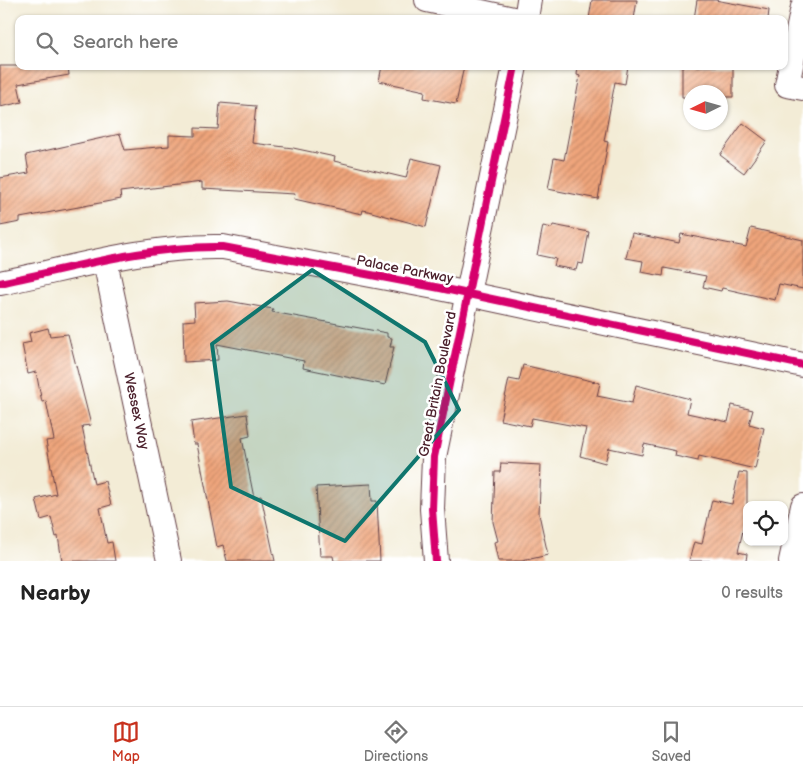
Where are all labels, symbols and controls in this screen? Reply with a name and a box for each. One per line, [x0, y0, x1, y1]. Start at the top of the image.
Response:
search box [15, 15, 788, 70]
icon: search [33, 29, 61, 57]
text: Search here [73, 31, 178, 54]
north arrow [683, 85, 728, 130]
street label: Palace Parkway [355, 252, 455, 287]
street label: Great Britain Boulevard [415, 310, 460, 458]
street label: Wessex Way [120, 371, 153, 452]
map controls [743, 501, 788, 546]
button: locate [743, 501, 788, 546]
text: Nearby [20, 581, 90, 606]
text: 0 results [721, 584, 783, 603]
tab: Map [112, 718, 140, 765]
tab: Directions [364, 718, 428, 765]
tab: Saved [652, 718, 691, 765]

